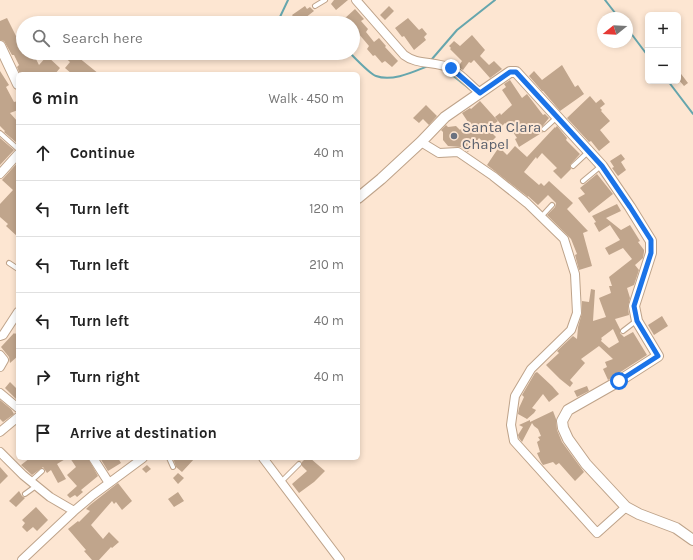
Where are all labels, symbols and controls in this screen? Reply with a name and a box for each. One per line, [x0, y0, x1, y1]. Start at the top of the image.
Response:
north arrow [597, 12, 633, 48]
map controls [645, 12, 681, 84]
button: + [645, 12, 681, 48]
search box [16, 16, 360, 60]
icon: search [30, 27, 52, 49]
text: Search here [62, 29, 143, 47]
button: − [645, 48, 681, 84]
route end [442, 59, 460, 77]
text: 6 min [32, 88, 79, 108]
text: Walk · 450 m [269, 91, 344, 106]
place label: Santa Clara Chapel [462, 118, 541, 153]
marker: Santa Clara Chapel [449, 131, 459, 141]
icon: ahead [32, 142, 54, 164]
text: Continue [70, 144, 135, 162]
text: 40 m [314, 145, 344, 160]
icon: left [32, 198, 54, 220]
text: Turn left [70, 200, 129, 218]
text: 120 m [309, 201, 344, 216]
icon: left [32, 254, 54, 276]
text: Turn left [70, 256, 129, 274]
text: 210 m [309, 257, 344, 272]
icon: left [32, 310, 54, 332]
text: Turn left [70, 312, 129, 330]
text: 40 m [314, 313, 344, 328]
icon: right [32, 366, 54, 388]
text: Turn right [70, 368, 140, 386]
text: 40 m [314, 369, 344, 384]
route start [610, 372, 628, 390]
icon: arrive [32, 422, 54, 444]
text: Arrive at destination [70, 424, 217, 442]

